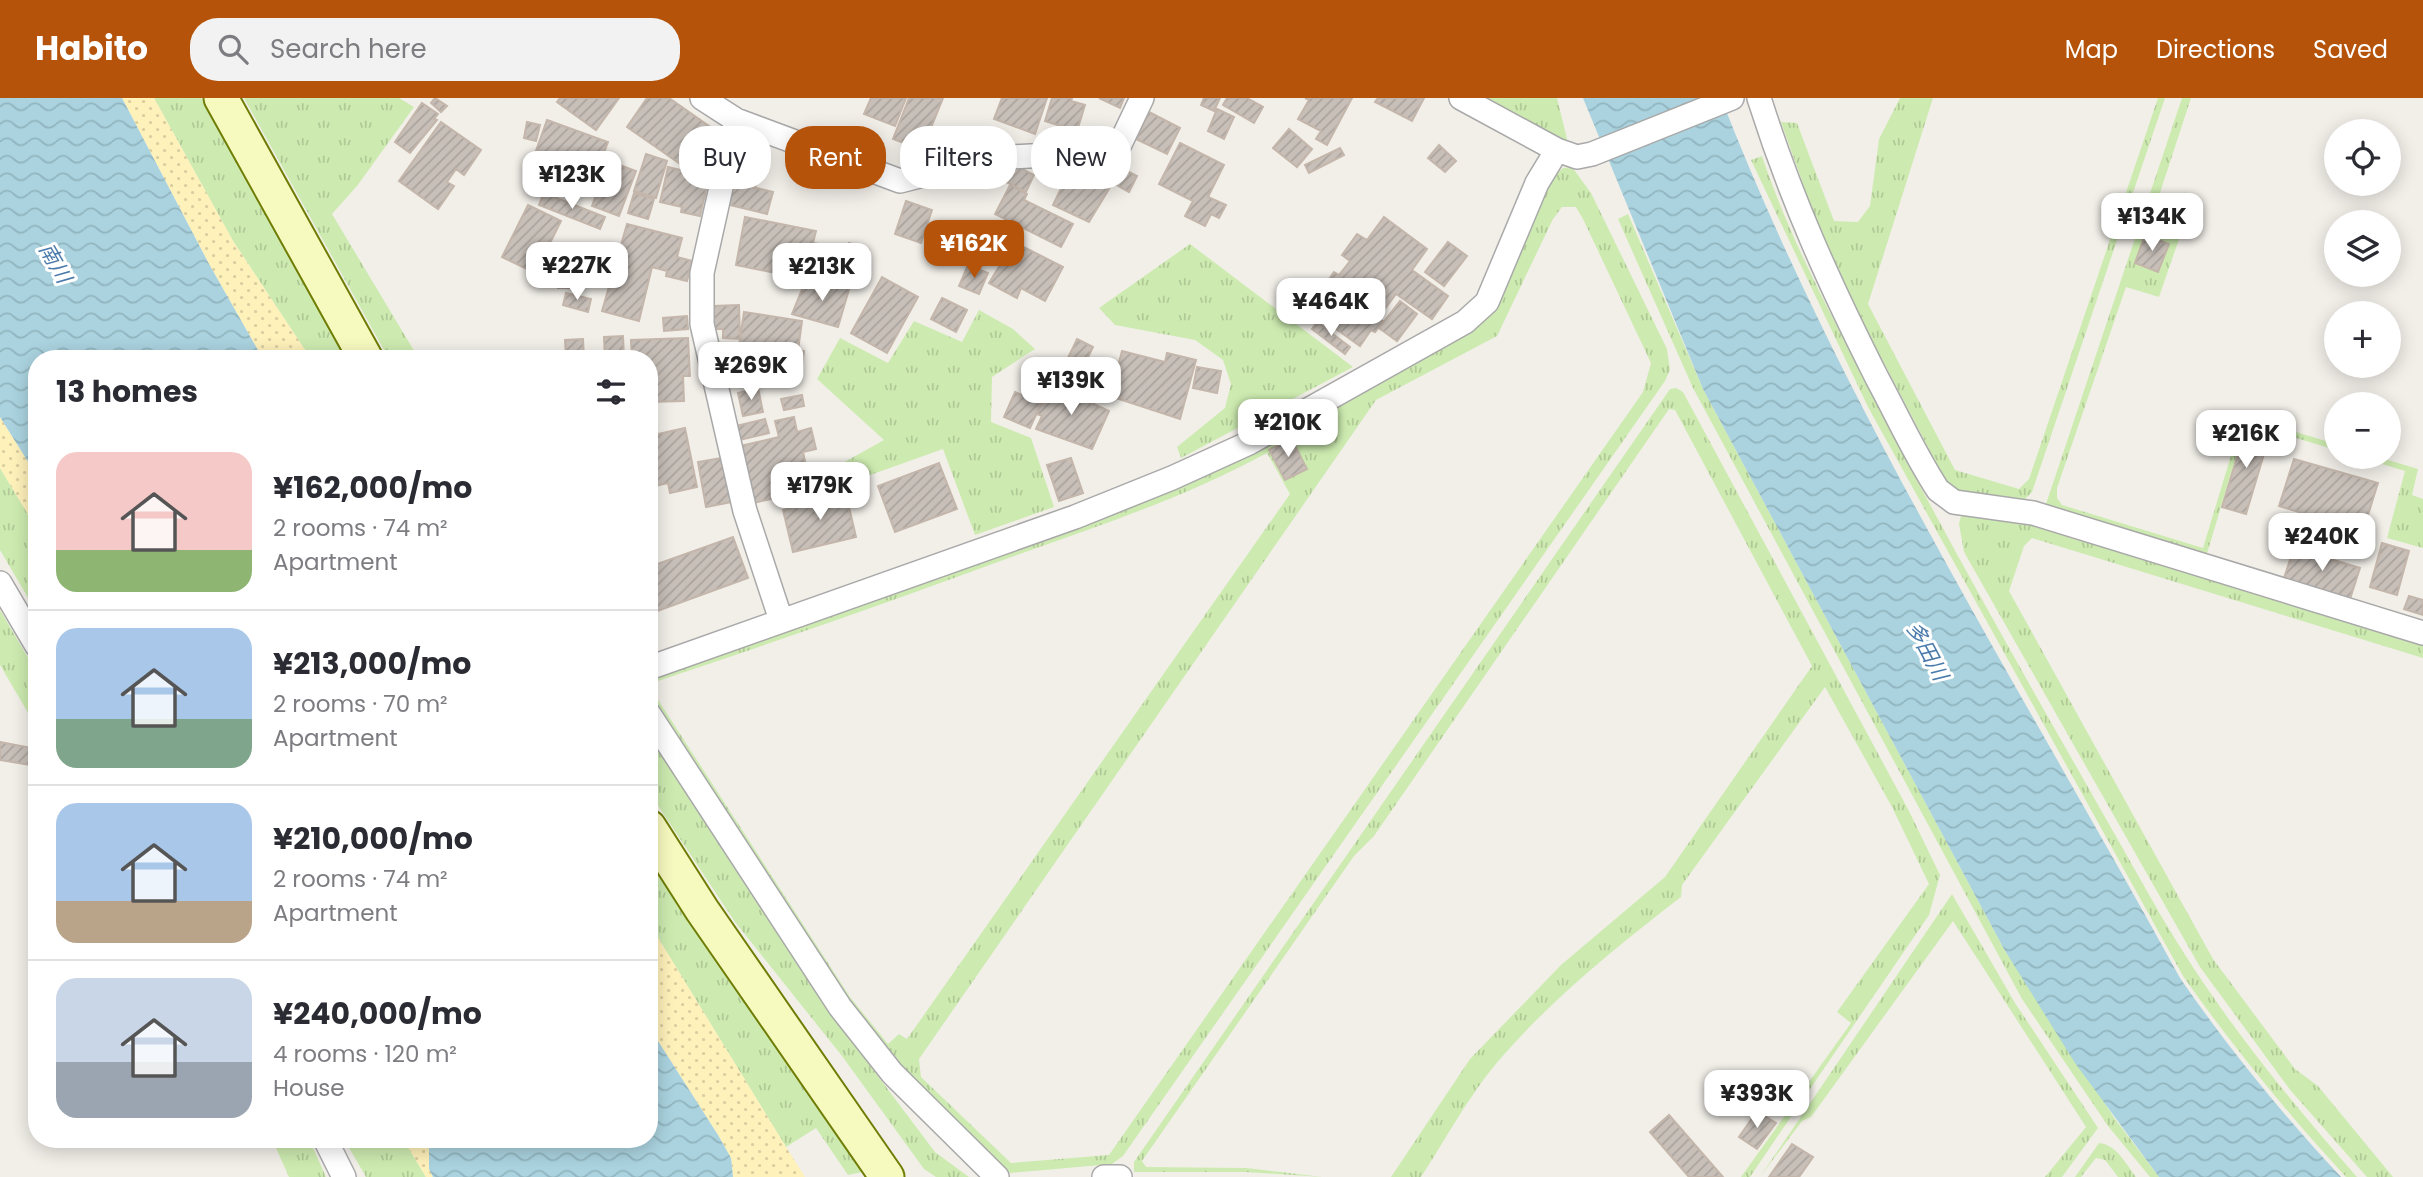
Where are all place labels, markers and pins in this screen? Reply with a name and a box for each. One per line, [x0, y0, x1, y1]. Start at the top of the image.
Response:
pin: ¥123K [523, 152, 621, 211]
pin: ¥134K [2103, 194, 2201, 253]
pin: ¥162K [925, 220, 1023, 280]
pin: ¥227K [528, 242, 626, 302]
pin: ¥213K [773, 244, 871, 303]
pin: ¥464K [1282, 278, 1380, 338]
pin: ¥269K [702, 342, 800, 402]
pin: ¥139K [1022, 358, 1120, 417]
pin: ¥210K [1239, 400, 1337, 459]
pin: ¥216K [2197, 410, 2295, 470]
pin: ¥179K [771, 462, 869, 522]
pin: ¥240K [2273, 514, 2371, 573]
pin: ¥393K [1708, 1070, 1806, 1130]

